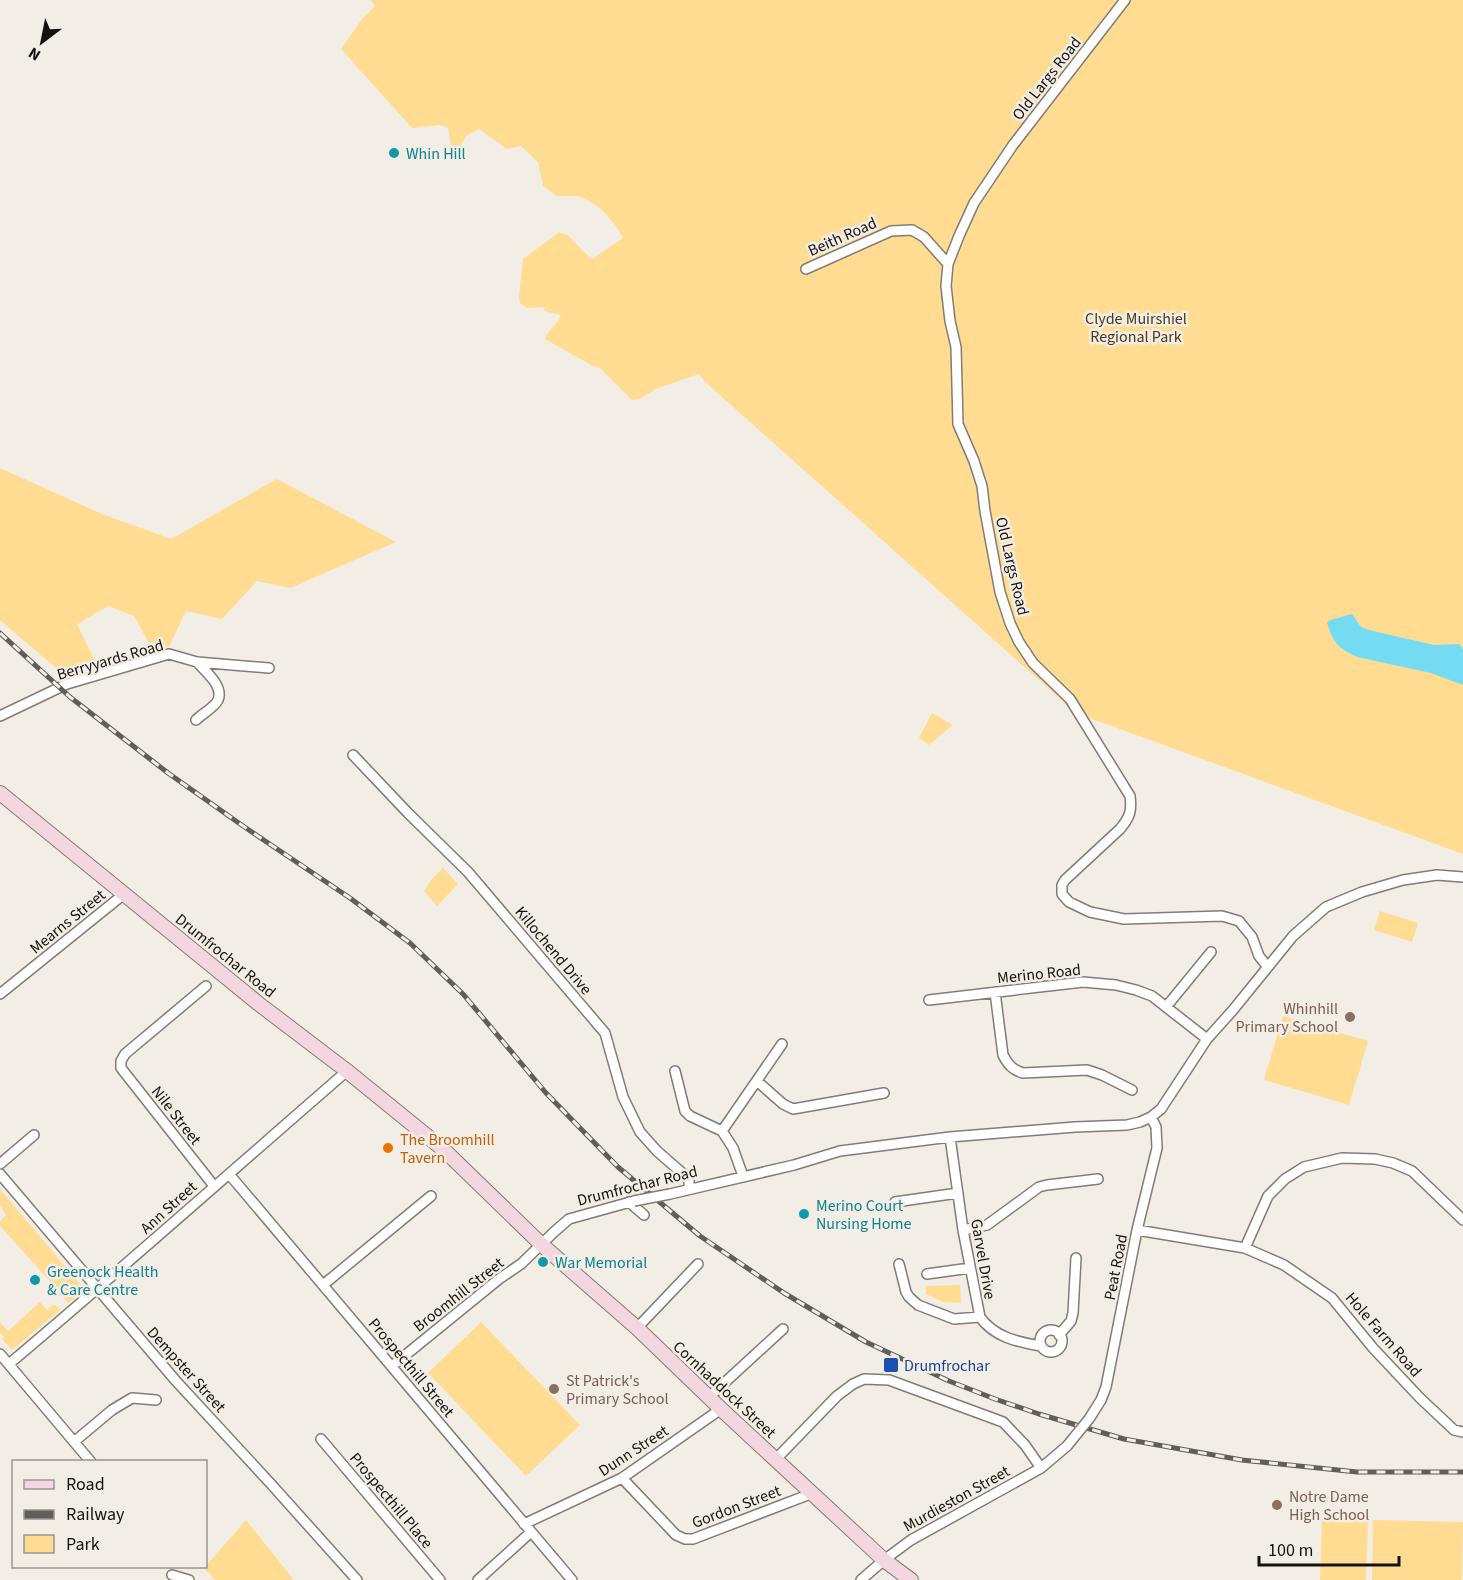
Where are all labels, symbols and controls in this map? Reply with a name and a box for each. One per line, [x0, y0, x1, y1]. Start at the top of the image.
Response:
north arrow [12, 12, 72, 72]
street label: Old Largs Road [1007, 32, 1086, 125]
text: N [24, 42, 45, 66]
place label: Whin Hill [406, 143, 466, 165]
marker: Whin Hill [387, 146, 401, 160]
street label: Beith Road [805, 212, 880, 262]
park label: Clyde Muirshiel Regional Park [1085, 308, 1187, 348]
street label: Old Largs Road [990, 515, 1034, 618]
street label: Berryyards Road [54, 634, 166, 686]
street label: Mearns Street [25, 884, 111, 959]
street label: Killochend Drive [510, 902, 597, 1000]
street label: Drumfrochar Road [171, 908, 280, 1003]
street label: Merino Road [996, 959, 1082, 989]
place label: Whinhill Primary School [1236, 998, 1338, 1038]
marker: Whinhill Primary School [1343, 1010, 1357, 1024]
street label: Nile Street [146, 1081, 207, 1150]
place label: The Broomhill Tavern [400, 1129, 495, 1169]
marker: The Broomhill Tavern [381, 1141, 395, 1155]
street label: Drumfrochar Road [575, 1160, 700, 1212]
street label: Ann Street [135, 1176, 202, 1239]
place label: Merino Court Nursing Home [816, 1195, 912, 1235]
marker: Merino Court Nursing Home [797, 1207, 811, 1221]
street label: Garvel Drive [965, 1217, 1001, 1301]
street label: Peat Road [1099, 1232, 1133, 1302]
street label: Broomhill Street [409, 1252, 509, 1337]
place label: War Memorial [555, 1252, 647, 1274]
marker: War Memorial [536, 1255, 550, 1269]
place label: Greenock Health & Care Centre [47, 1261, 158, 1301]
marker: Greenock Health & Care Centre [28, 1273, 42, 1287]
street label: Hole Farm Road [1340, 1287, 1426, 1382]
street label: Prospecthill Street [363, 1313, 460, 1422]
street label: Dempster Street [142, 1322, 231, 1418]
street label: Cornhaddock Street [668, 1336, 781, 1444]
place label: Drumfrochar [904, 1355, 990, 1377]
marker: Drumfrochar [882, 1356, 900, 1374]
place label: St Patrick's Primary School [566, 1370, 668, 1410]
marker: St Patrick's Primary School [547, 1382, 561, 1396]
street label: Dunn Street [594, 1420, 673, 1482]
street label: Prospecthill Place [344, 1448, 438, 1553]
legend [12, 1460, 207, 1568]
street label: Murdieston Street [899, 1460, 1014, 1537]
text: Road [66, 1472, 105, 1497]
street label: Gordon Street [689, 1480, 785, 1534]
place label: Notre Dame High School [1289, 1486, 1369, 1526]
marker: Notre Dame High School [1270, 1498, 1284, 1512]
text: Railway [66, 1502, 125, 1527]
scale bar [1259, 1529, 1398, 1567]
text: Park [66, 1532, 100, 1557]
text: 100 m [1268, 1538, 1313, 1563]

